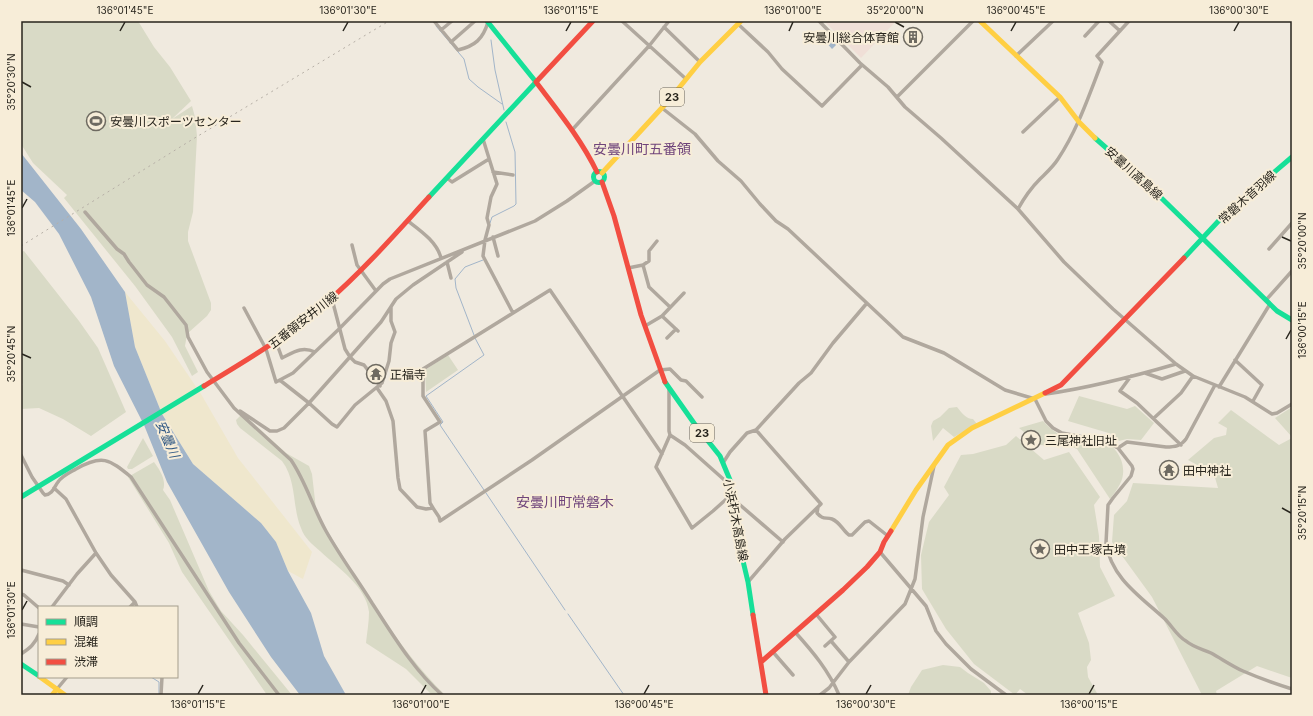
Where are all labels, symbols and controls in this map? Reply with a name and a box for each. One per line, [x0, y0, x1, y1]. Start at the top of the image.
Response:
text: 136°01'45"E [97, 4, 153, 16]
text: 136°01'30"E [319, 4, 377, 16]
text: 136°01'15"E [543, 4, 599, 16]
text: 136°01'00"E [764, 4, 822, 16]
text: 35°20'00"N [866, 4, 924, 16]
text: 136°00'45"E [986, 4, 1046, 16]
text: 136°00'30"E [1209, 4, 1269, 16]
building icon: 安曇川総合体育館 [902, 26, 924, 48]
place label: 安曇川総合体育館 [803, 30, 899, 45]
text: 35°20'30"N [5, 54, 17, 110]
road number: 23 [660, 88, 684, 106]
sports icon: 安曇川スポーツセンター [85, 110, 107, 132]
place label: 安曇川スポーツセンター [110, 114, 242, 129]
district label: 安曇川町五番領 [593, 140, 691, 157]
street label: 安曇川高島線 [1102, 143, 1166, 203]
street label: 常磐木音羽線 [1215, 167, 1279, 227]
text: 136°01'45"E [5, 180, 17, 236]
text: 35°20'00"N [1296, 212, 1308, 270]
street label: 五番領安井川線 [265, 288, 341, 352]
text: 136°00'15"E [1296, 301, 1308, 359]
text: 35°20'45"N [5, 326, 17, 382]
temple icon: 正福寺 [365, 363, 387, 385]
place label: 正福寺 [390, 367, 426, 382]
water label: 安曇川 [153, 418, 184, 462]
road number: 23 [690, 424, 714, 442]
place icon: 三尾神社旧址 [1020, 429, 1042, 451]
place label: 三尾神社旧址 [1045, 433, 1117, 448]
temple icon: 田中神社 [1158, 459, 1180, 481]
place label: 田中神社 [1183, 463, 1231, 478]
street label: 小浜朽木高島線 [721, 477, 751, 563]
text: 35°20'15"N [1296, 486, 1308, 540]
district label: 安曇川町常磐木 [516, 493, 614, 510]
place icon: 田中王塚古墳 [1029, 538, 1051, 560]
place label: 田中王塚古墳 [1054, 542, 1126, 557]
text: 136°01'30"E [5, 581, 17, 639]
legend [38, 606, 178, 678]
text: 順調 [74, 614, 98, 629]
text: 混雑 [74, 634, 98, 649]
text: 渋滞 [74, 654, 98, 669]
text: 136°01'15"E [170, 698, 226, 710]
text: 136°01'00"E [392, 698, 450, 710]
text: 136°00'45"E [614, 698, 674, 710]
text: 136°00'30"E [836, 698, 896, 710]
text: 136°00'15"E [1060, 698, 1118, 710]

